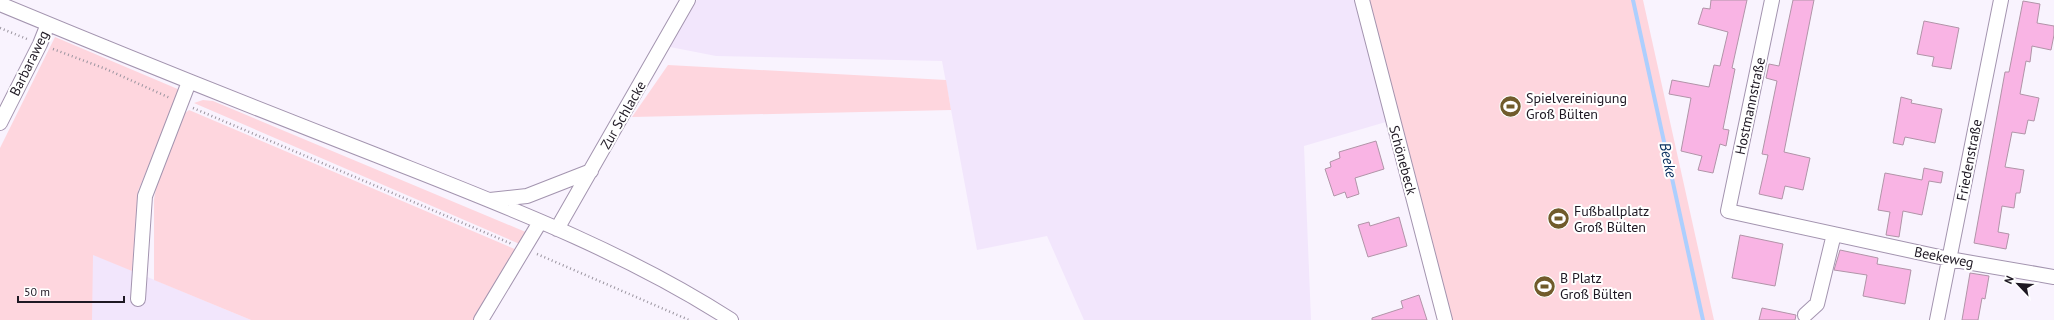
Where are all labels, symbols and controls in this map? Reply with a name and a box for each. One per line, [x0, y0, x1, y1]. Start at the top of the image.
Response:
street label: Barbaraweg [5, 27, 53, 99]
street label: Hostmannstraße [1731, 56, 1769, 156]
street label: Zur Schlacke [596, 78, 650, 152]
place label: Spielvereinigung Groß Bülten [1526, 89, 1627, 123]
sports icon: Spielvereinigung Groß Bülten [1498, 93, 1524, 119]
street label: Friedenstraße [1952, 118, 1986, 202]
street label: Schönebeck [1385, 123, 1421, 197]
water label: Beeke [1656, 141, 1681, 179]
place label: Fußballplatz Groß Bülten [1574, 202, 1649, 236]
sports icon: Fußballplatz Groß Bülten [1545, 206, 1571, 232]
street label: Beekeweg [1913, 242, 1975, 272]
north arrow [1998, 264, 2038, 304]
place label: B Platz Groß Bülten [1560, 269, 1632, 303]
sports icon: B Platz Groß Bülten [1532, 273, 1558, 299]
text: N [2001, 274, 2017, 286]
scale bar [18, 278, 124, 304]
text: 50 m [24, 284, 50, 299]

